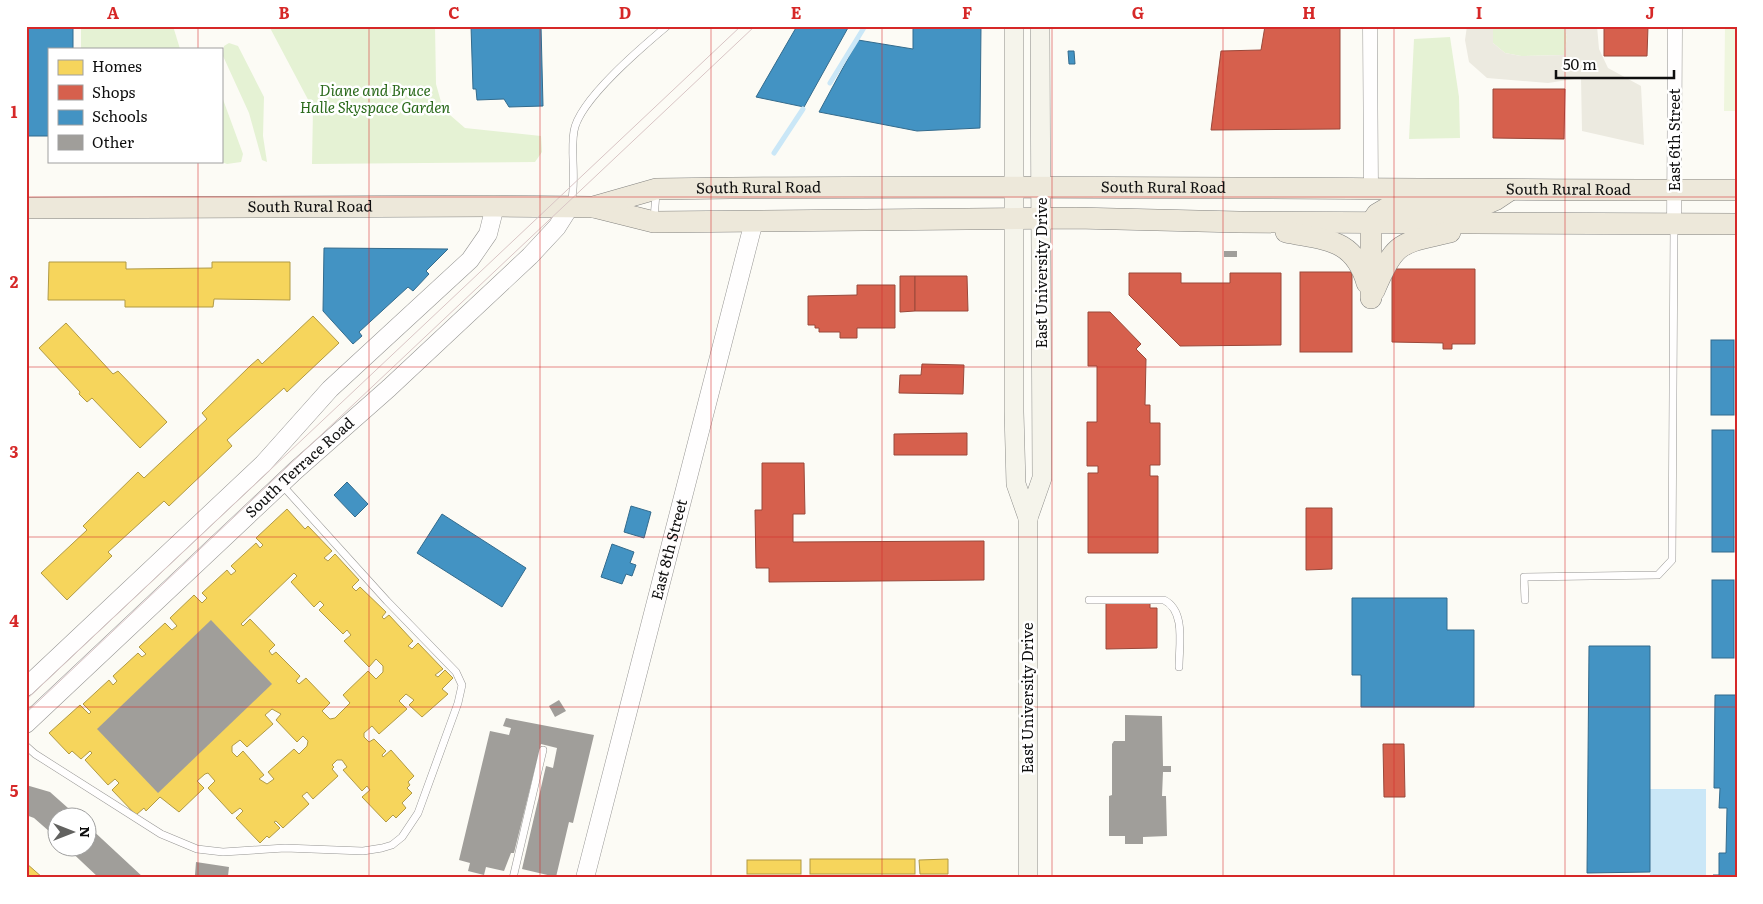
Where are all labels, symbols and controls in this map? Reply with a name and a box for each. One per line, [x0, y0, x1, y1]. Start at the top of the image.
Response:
text: A [107, 0, 119, 24]
text: B [278, 0, 290, 24]
text: C [448, 0, 460, 24]
text: D [619, 0, 631, 24]
text: E [791, 0, 802, 24]
text: F [962, 0, 972, 24]
text: G [1132, 0, 1144, 24]
text: H [1302, 0, 1316, 24]
text: I [1476, 0, 1482, 24]
text: J [1645, 0, 1655, 24]
legend [48, 48, 222, 162]
scale bar [1556, 48, 1673, 80]
text: 50 m [1563, 52, 1597, 75]
text: Homes [92, 54, 142, 77]
park label: Diane and Bruce Halle Skyspace Garden [300, 78, 450, 118]
text: Shops [92, 80, 135, 103]
street label: East 6th Street [1662, 88, 1685, 192]
text: 1 [11, 99, 18, 123]
text: Schools [92, 104, 148, 127]
text: Other [92, 130, 134, 153]
street label: South Rural Road [696, 174, 821, 198]
street label: South Rural Road [1101, 174, 1226, 198]
street label: South Rural Road [1506, 176, 1631, 200]
street label: South Rural Road [247, 194, 373, 217]
street label: East University Drive [1029, 197, 1052, 349]
text: 2 [10, 269, 19, 293]
street label: South Terrace Road [239, 411, 358, 522]
text: 3 [10, 439, 19, 463]
street label: East 8th Street [644, 496, 692, 602]
text: 4 [9, 608, 19, 632]
street label: East University Drive [1015, 622, 1038, 774]
text: 5 [10, 778, 19, 802]
north arrow [48, 806, 98, 856]
text: N [76, 826, 96, 838]

